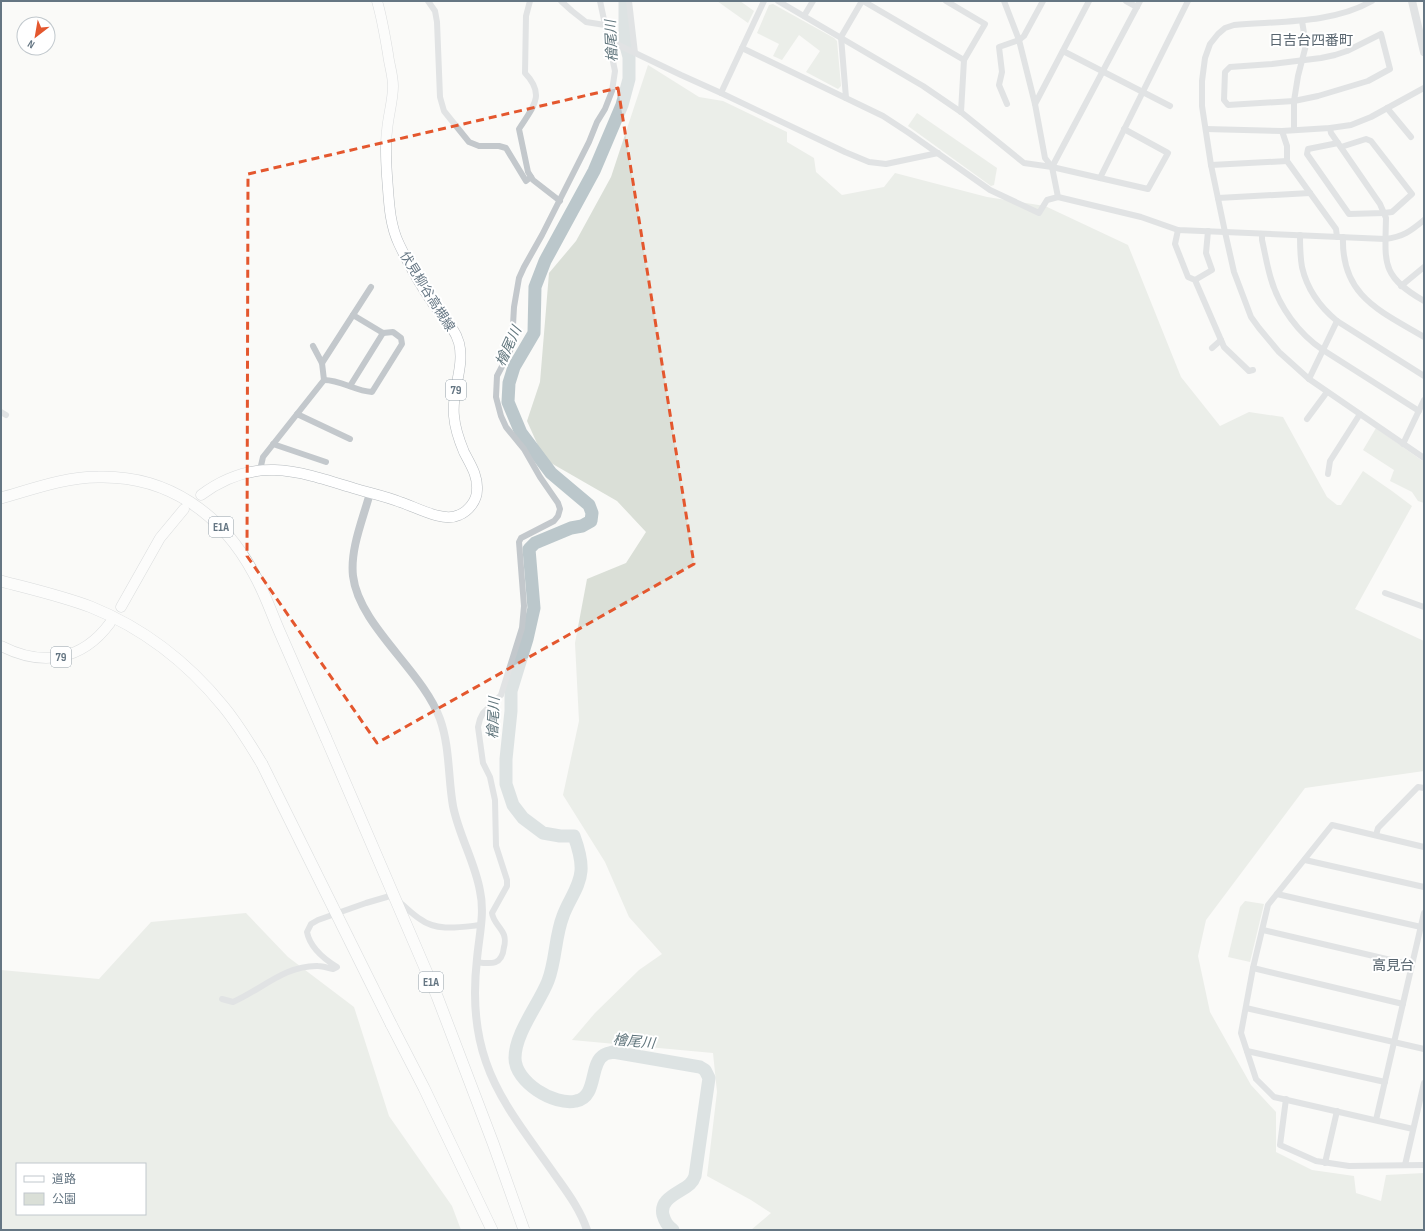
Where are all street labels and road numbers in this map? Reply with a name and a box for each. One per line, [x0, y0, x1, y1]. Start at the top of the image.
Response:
street label: 伏見柳谷高槻線 [396, 249, 458, 334]
road number: 79 [446, 380, 466, 400]
road number: E1A [209, 517, 233, 537]
road number: 79 [51, 647, 71, 667]
road number: E1A [419, 972, 443, 992]

